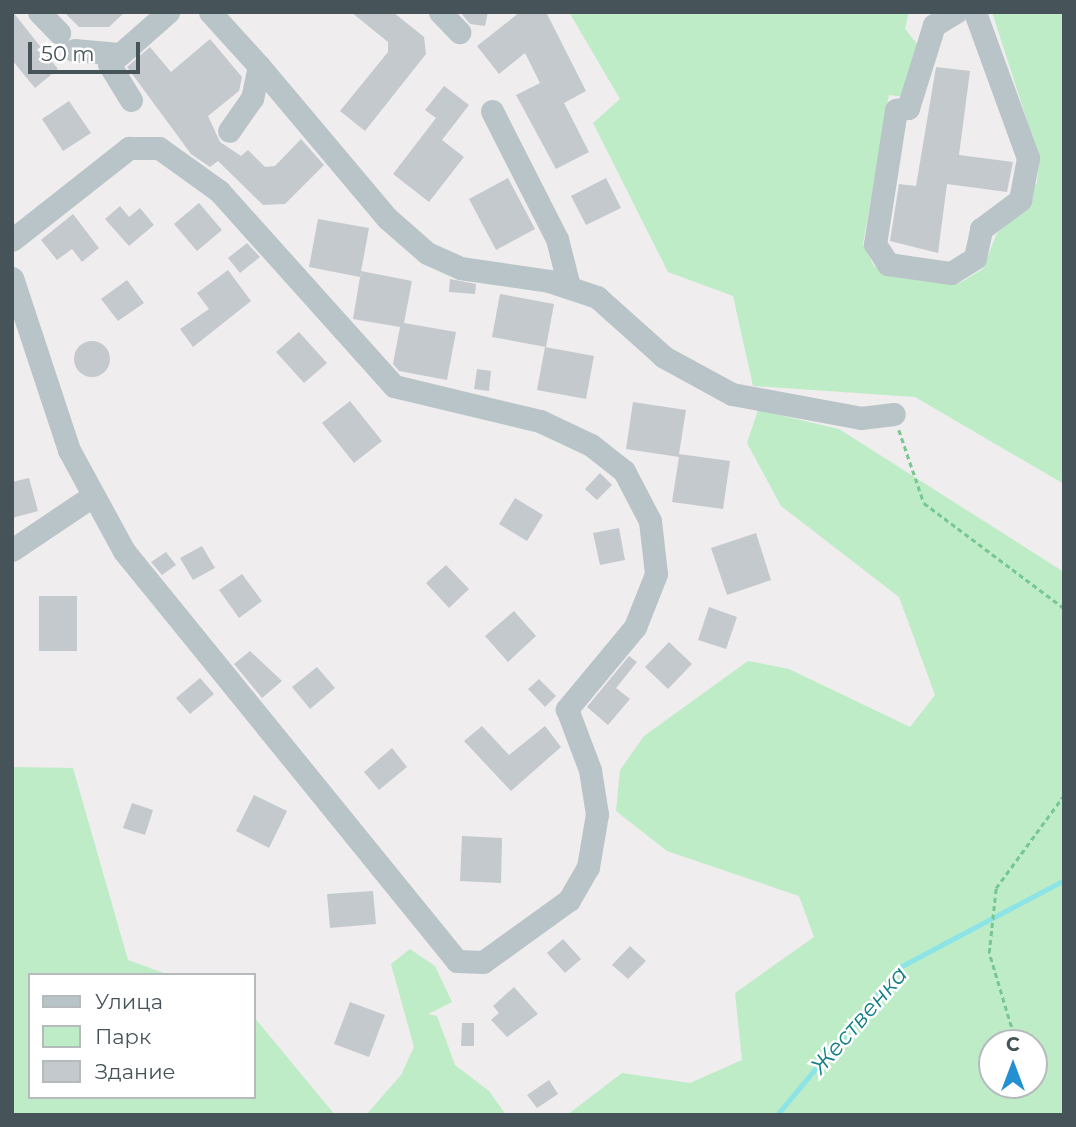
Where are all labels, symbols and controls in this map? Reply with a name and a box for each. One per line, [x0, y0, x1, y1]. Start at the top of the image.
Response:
scale bar [32, 28, 144, 72]
text: 50 m [41, 41, 95, 66]
water label: Жественка [805, 961, 913, 1079]
legend [28, 973, 256, 1099]
text: Улица [95, 989, 163, 1014]
text: Парк [95, 1024, 151, 1049]
north arrow [978, 1029, 1048, 1099]
text: С [1006, 1033, 1020, 1056]
text: Здание [95, 1059, 176, 1084]

